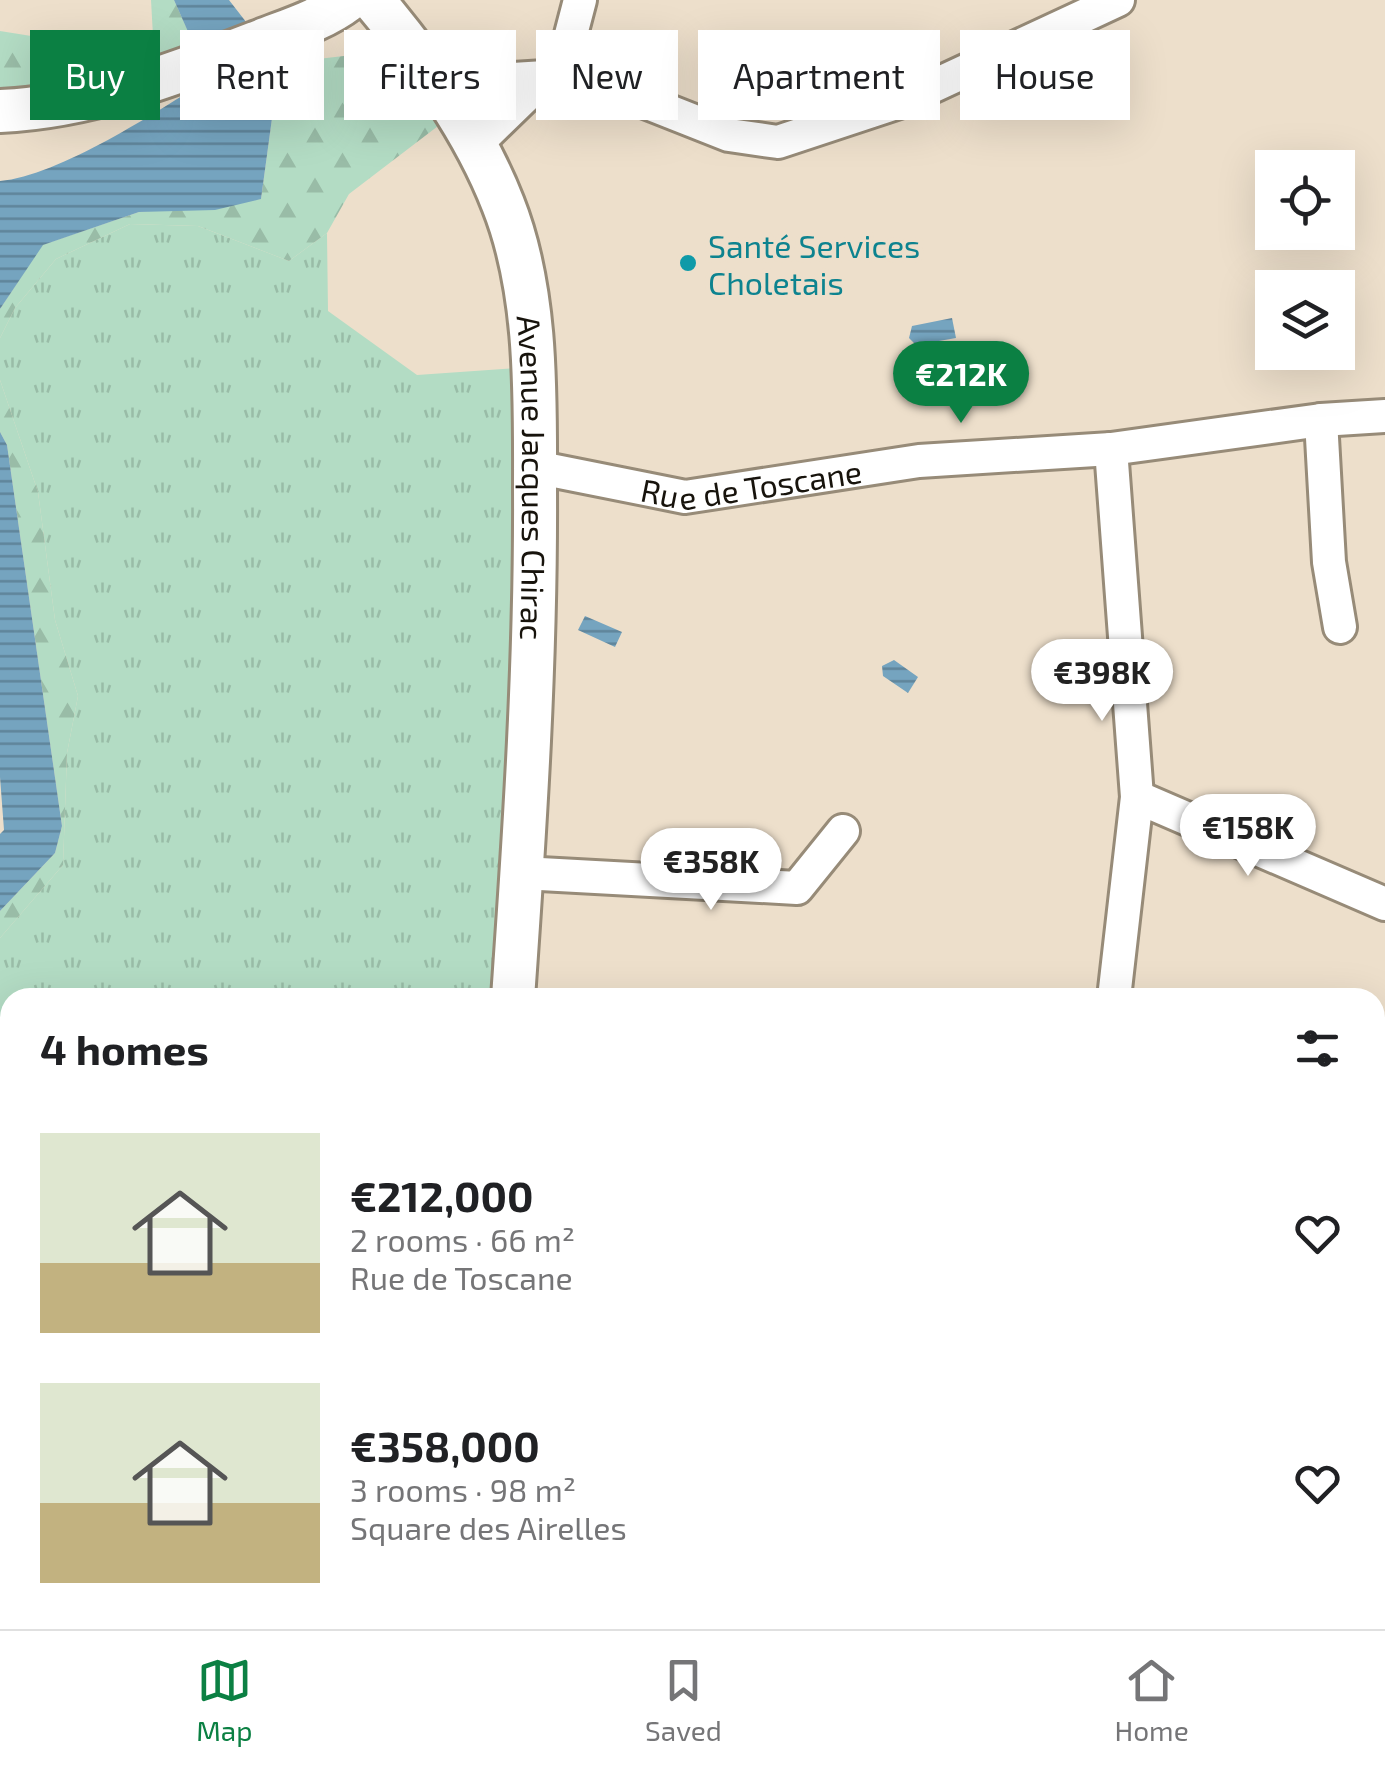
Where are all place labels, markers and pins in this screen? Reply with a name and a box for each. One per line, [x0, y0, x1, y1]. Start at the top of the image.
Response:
place label: Santé Services Choletais [708, 226, 920, 301]
marker: Santé Services Choletais [677, 252, 699, 274]
pin: €212K [891, 341, 1031, 426]
pin: €398K [1032, 639, 1172, 724]
pin: €158K [1178, 794, 1318, 879]
pin: €358K [641, 828, 781, 913]

